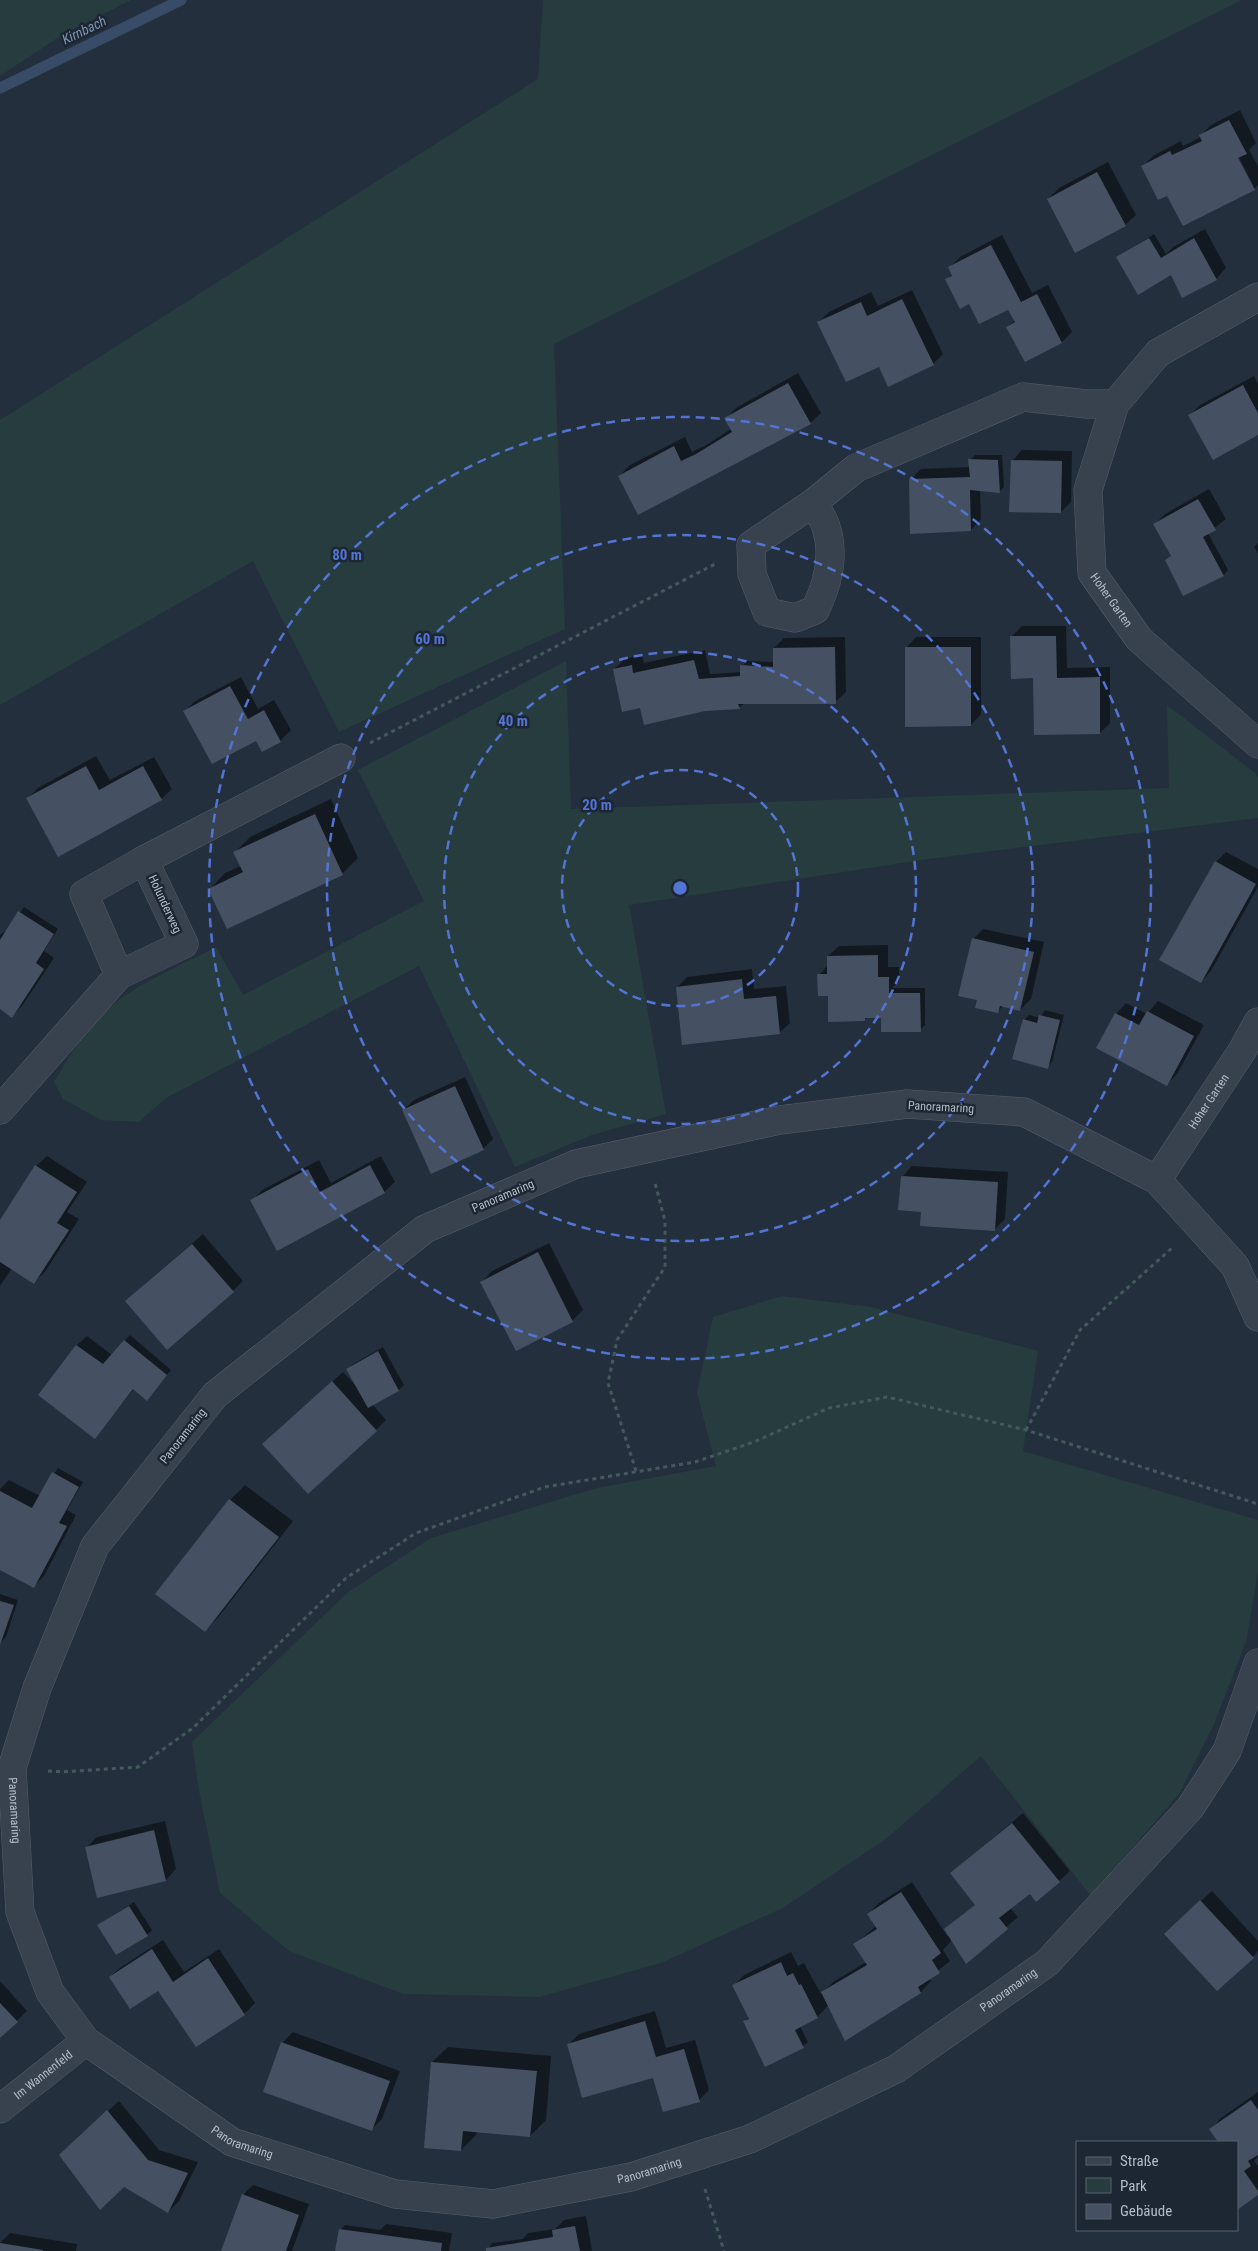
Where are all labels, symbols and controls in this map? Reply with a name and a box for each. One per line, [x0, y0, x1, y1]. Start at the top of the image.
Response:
water label: Kirnbach [59, 12, 109, 48]
text: 80 m [332, 546, 362, 564]
street label: Hoher Garten [1087, 570, 1136, 630]
text: 60 m [415, 630, 445, 648]
text: 40 m [498, 712, 528, 730]
text: 20 m [582, 796, 612, 814]
street label: Holunderweg [145, 873, 185, 935]
centre of rings [671, 879, 689, 897]
street label: Hoher Garten [1186, 1071, 1232, 1132]
street label: Panoramaring [908, 1098, 975, 1116]
street label: Panoramaring [470, 1177, 536, 1215]
street label: Panoramaring [157, 1406, 209, 1466]
street label: Panoramaring [6, 1777, 23, 1844]
street label: Panoramaring [977, 1965, 1040, 2015]
street label: Im Wannenfeld [11, 2047, 75, 2102]
street label: Panoramaring [209, 2123, 275, 2162]
legend [1076, 2141, 1238, 2231]
text: Straße [1120, 2152, 1159, 2170]
street label: Panoramaring [616, 2154, 683, 2187]
text: Park [1120, 2177, 1147, 2195]
text: Gebäude [1120, 2202, 1172, 2220]

